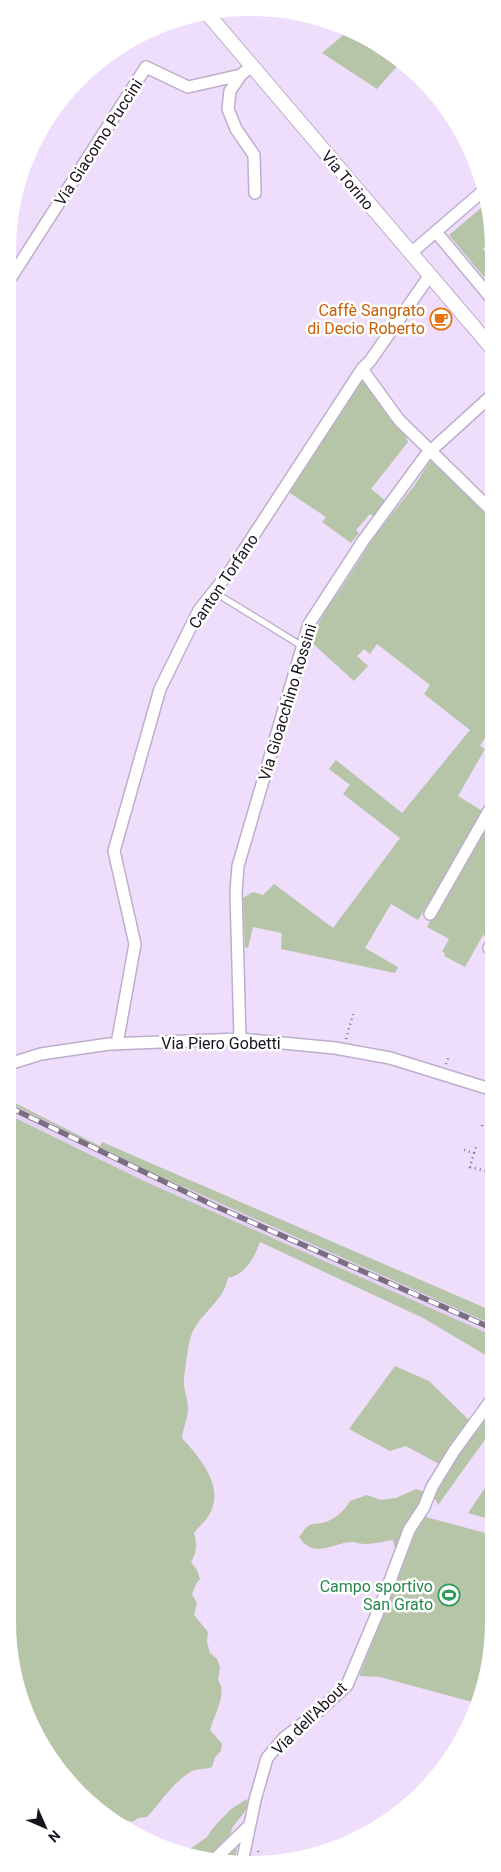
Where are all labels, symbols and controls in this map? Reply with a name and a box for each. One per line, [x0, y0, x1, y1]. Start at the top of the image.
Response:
street label: Via Giacomo Puccini [50, 75, 146, 209]
street label: Via Torino [317, 147, 378, 214]
place label: Caffè Sangrato di Decio Roberto [307, 301, 425, 338]
cafe icon: Caffè Sangrato di Decio Roberto [429, 307, 453, 331]
street label: Canton Torfano [185, 530, 262, 632]
street label: Via Gioacchino Rossini [255, 621, 320, 783]
street label: Via Piero Gobetti [161, 1034, 281, 1053]
place label: Campo sportivo San Grato [320, 1577, 433, 1614]
sports icon: Campo sportivo San Grato [437, 1583, 461, 1607]
street label: Via dell'About [268, 1678, 351, 1759]
north arrow [20, 1802, 70, 1852]
text: N [45, 1827, 63, 1845]

